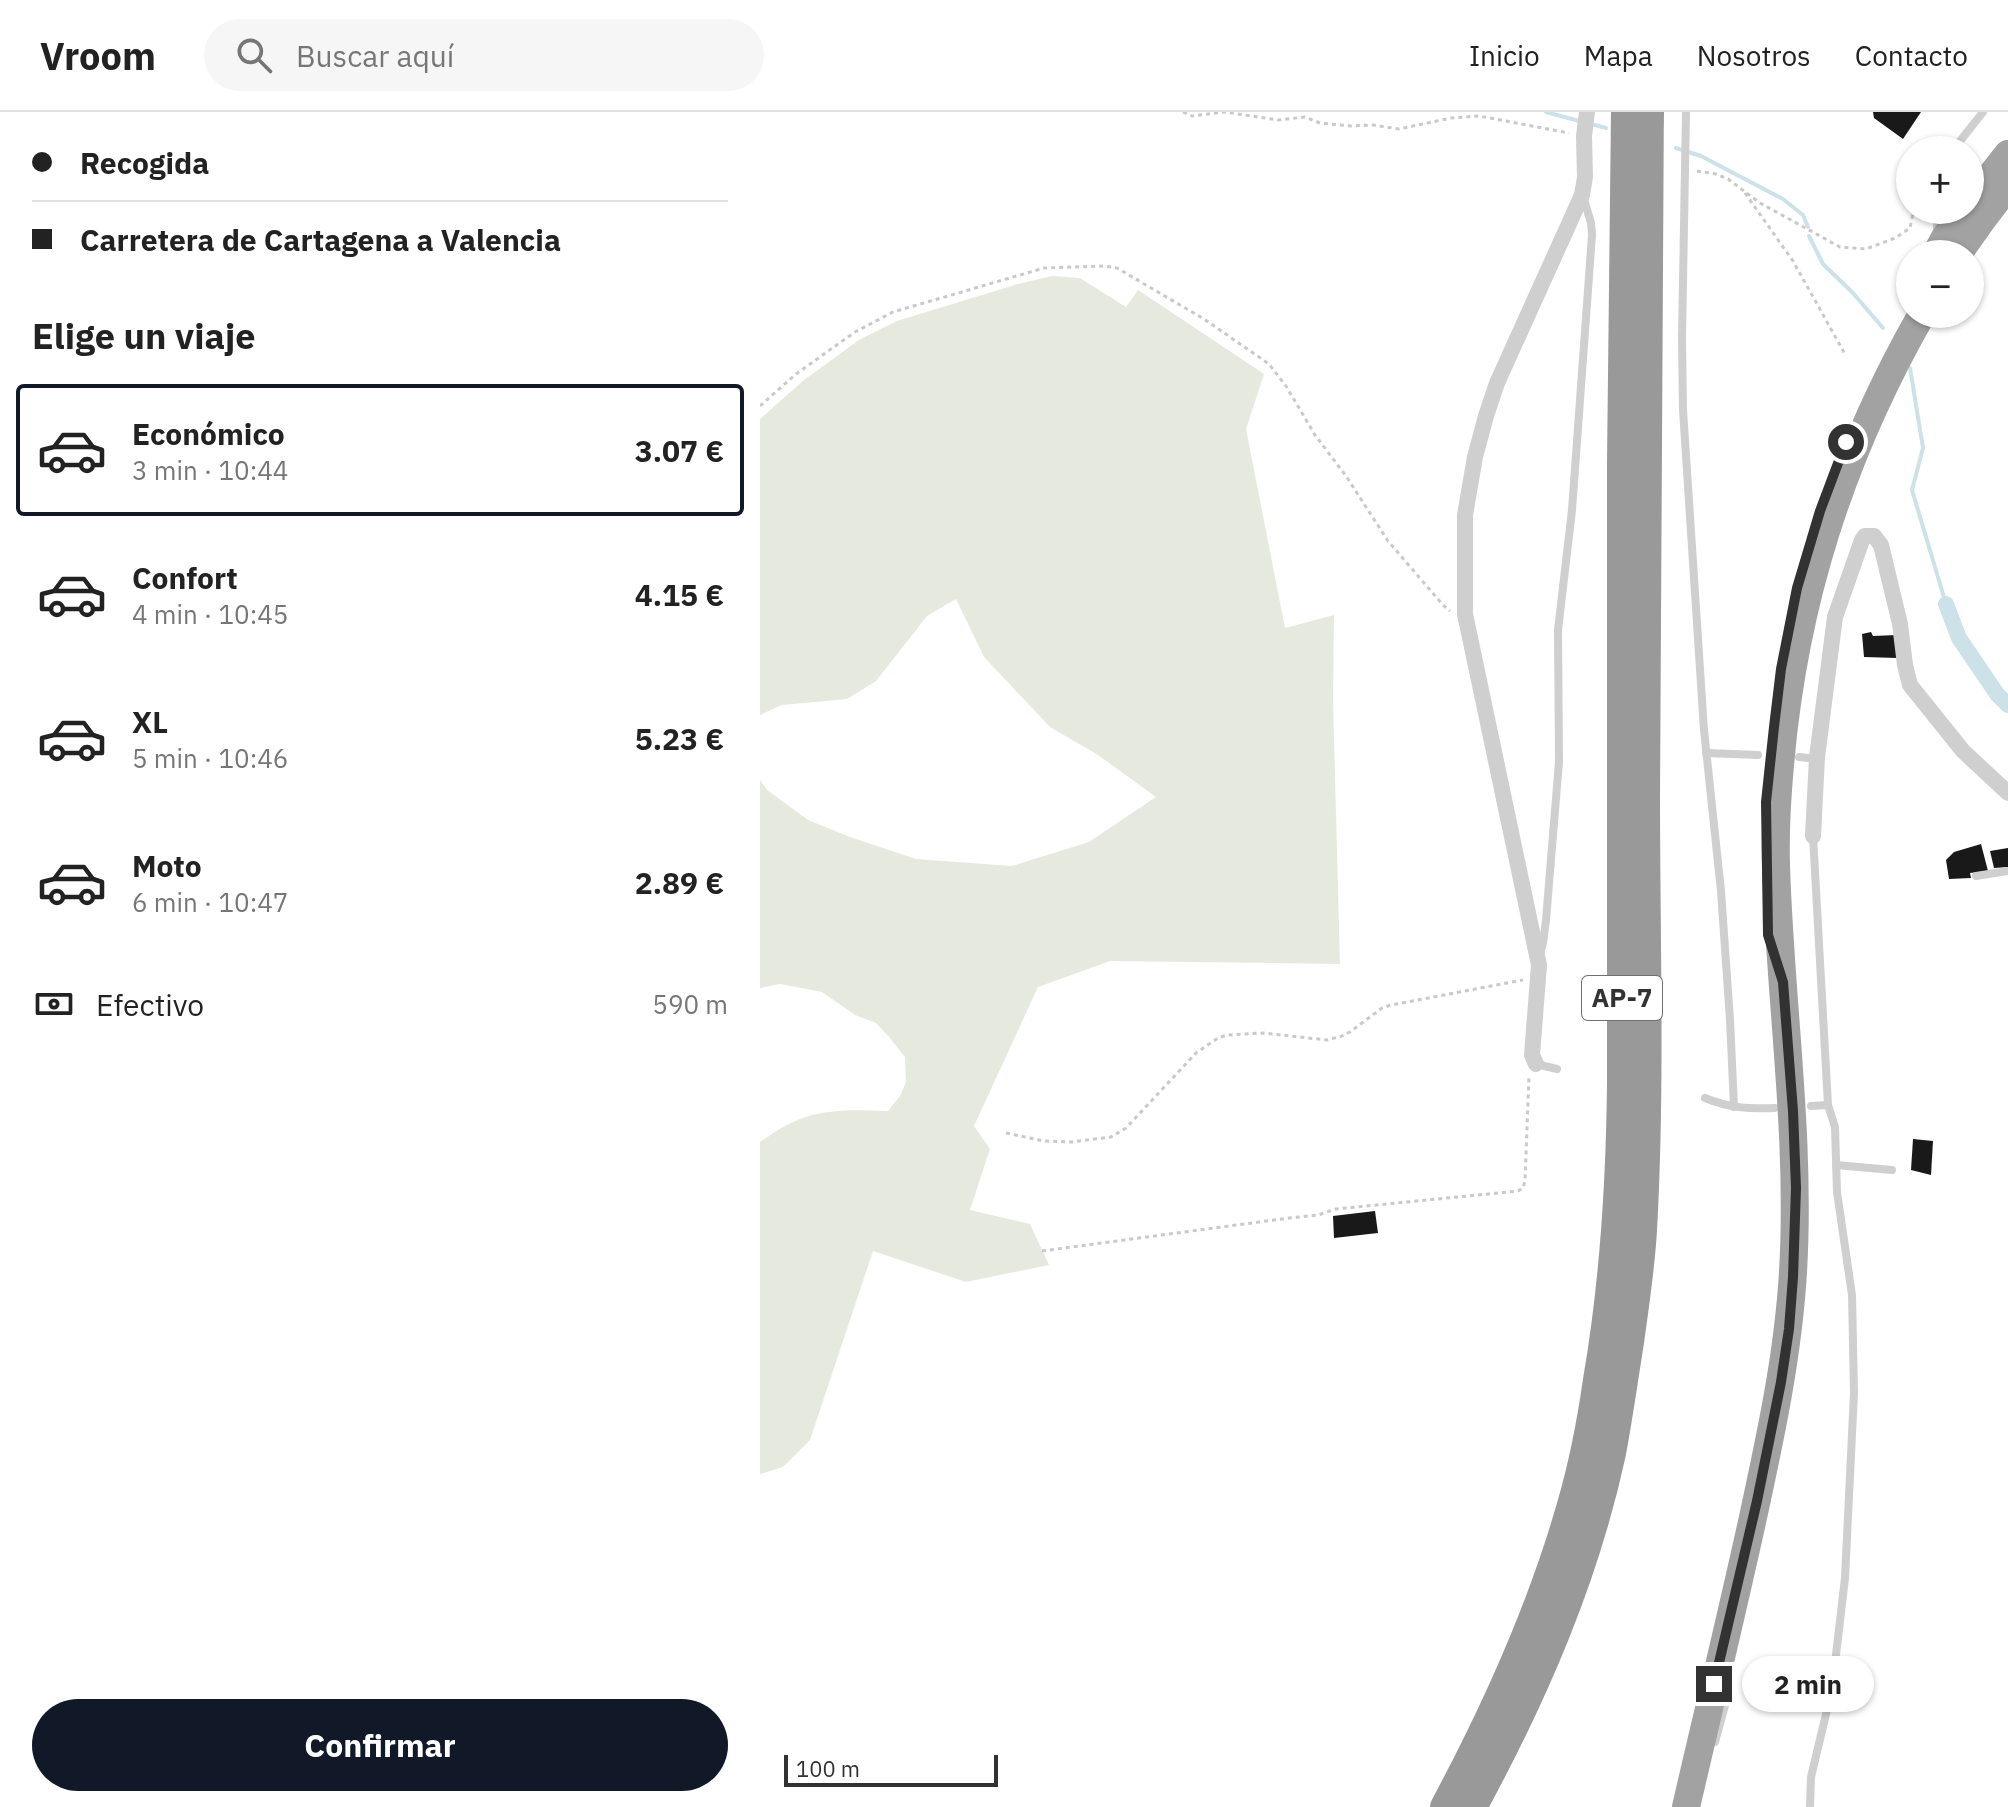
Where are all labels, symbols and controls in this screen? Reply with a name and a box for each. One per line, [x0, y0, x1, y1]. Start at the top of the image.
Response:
search box [204, 19, 764, 91]
text: Vroom [40, 31, 156, 80]
icon: search [232, 33, 276, 77]
text: Buscar aquí [296, 36, 454, 75]
text: Inicio [1469, 37, 1540, 74]
text: Mapa [1584, 37, 1653, 74]
text: Nosotros [1697, 37, 1811, 74]
text: Contacto [1855, 37, 1968, 74]
map controls [1896, 136, 1984, 328]
button: + [1896, 136, 1984, 224]
text: Recogida [80, 143, 209, 182]
text: Carretera de Cartagena a Valencia [80, 220, 561, 259]
button: − [1896, 240, 1984, 328]
text: Elige un viaje [32, 312, 256, 359]
icon: car [36, 414, 108, 486]
text: Económico [132, 414, 285, 453]
route start [1828, 424, 1864, 460]
text: 3.07 € [635, 431, 724, 470]
text: 3 min · 10:44 [132, 453, 288, 487]
icon: car [36, 558, 108, 630]
text: Confort [132, 558, 238, 597]
text: 4.15 € [635, 575, 724, 614]
text: 4 min · 10:45 [132, 597, 288, 631]
icon: car [36, 702, 108, 774]
text: XL [132, 702, 168, 741]
text: 5.23 € [635, 719, 724, 758]
text: 5 min · 10:46 [132, 741, 288, 775]
icon: car [36, 846, 108, 918]
text: Moto [132, 846, 202, 885]
text: 2.89 € [635, 863, 724, 902]
text: 6 min · 10:47 [132, 885, 288, 919]
road number: AP-7 [1582, 976, 1662, 1020]
icon: cash [32, 982, 76, 1026]
text: Efectivo [96, 985, 204, 1024]
text: 590 m [652, 987, 728, 1021]
callout: 2 min [1742, 1656, 1874, 1712]
route end [1696, 1666, 1732, 1702]
text: 2 min [1774, 1667, 1842, 1701]
button: Confirmar [32, 1699, 728, 1791]
scale bar [784, 1751, 998, 1787]
text: 100 m [796, 1754, 860, 1783]

